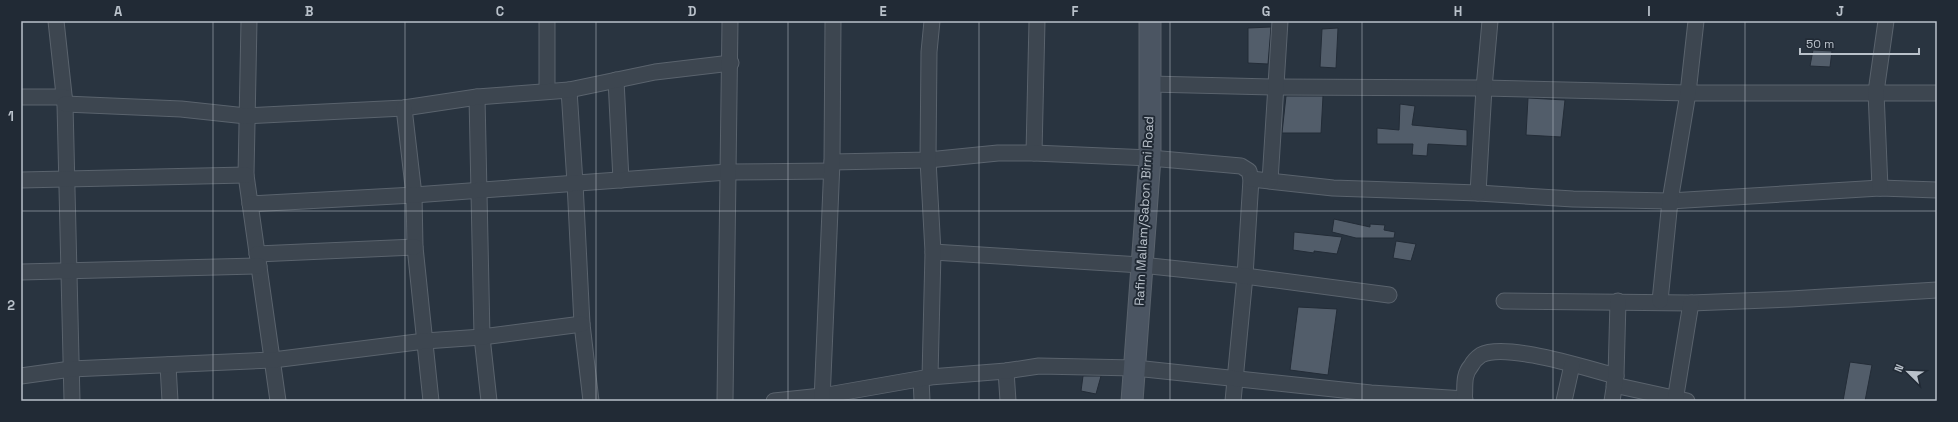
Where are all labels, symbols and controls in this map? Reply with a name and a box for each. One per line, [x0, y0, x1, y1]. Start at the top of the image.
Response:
text: A [114, 3, 123, 20]
text: B [305, 3, 314, 20]
text: C [496, 3, 504, 20]
text: D [688, 3, 697, 20]
text: E [879, 3, 887, 20]
text: F [1072, 3, 1079, 20]
text: G [1262, 3, 1270, 20]
text: H [1454, 3, 1462, 20]
text: I [1647, 3, 1651, 20]
text: J [1836, 3, 1844, 20]
scale bar [1800, 30, 1919, 56]
text: 50 m [1806, 36, 1834, 52]
text: 1 [8, 108, 14, 125]
street label: Rafin Mallam/Sabon Birni Road [1131, 116, 1157, 306]
text: 2 [7, 297, 15, 314]
north arrow [1888, 352, 1928, 392]
text: N [1891, 362, 1907, 374]

